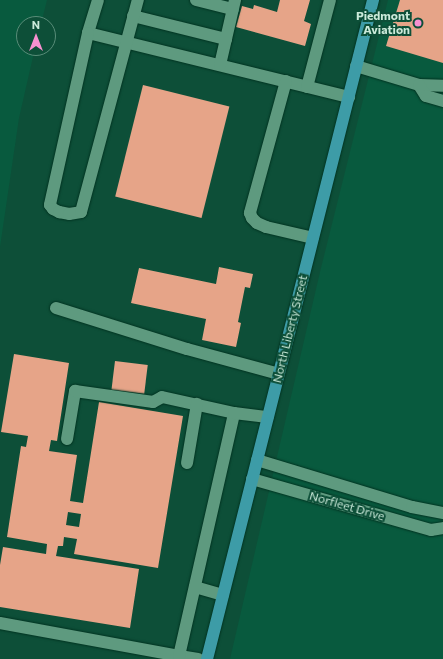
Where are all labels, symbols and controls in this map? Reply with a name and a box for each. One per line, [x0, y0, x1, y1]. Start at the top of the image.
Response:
place label: Piedmont Aviation [356, 9, 410, 37]
north arrow [16, 16, 56, 56]
text: N [32, 18, 40, 31]
marker: Piedmont Aviation [413, 18, 423, 28]
street label: North Liberty Street [270, 274, 310, 384]
street label: Norfleet Drive [308, 488, 386, 524]

